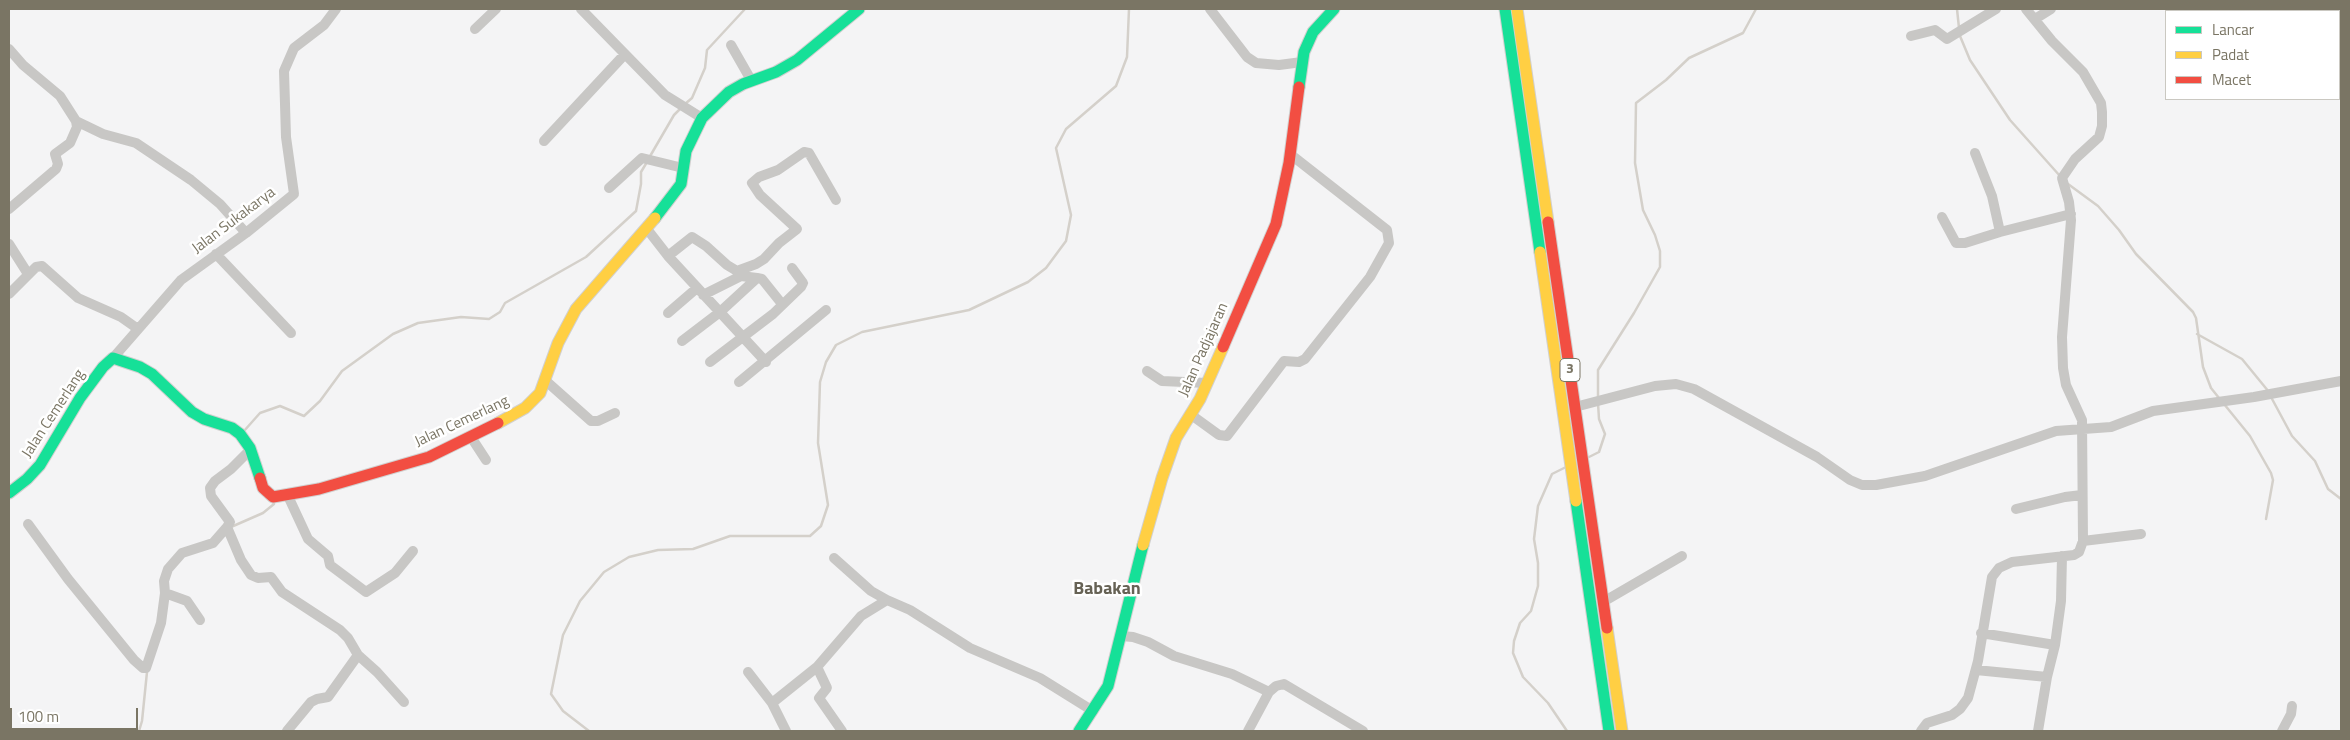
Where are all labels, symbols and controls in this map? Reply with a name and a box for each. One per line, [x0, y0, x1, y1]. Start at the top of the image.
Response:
legend [2165, 10, 2340, 100]
text: Lancar [2212, 18, 2254, 41]
text: Padat [2212, 43, 2249, 66]
text: Macet [2212, 68, 2251, 91]
street label: Jalan Sukakarya [189, 184, 279, 258]
street label: Jalan Padjajaran [1175, 300, 1233, 400]
road number: 3 [1560, 358, 1580, 382]
street label: Jalan Cemerlang [19, 366, 89, 462]
street label: Jalan Cemerlang [412, 392, 512, 452]
district label: Babakan [1073, 579, 1141, 601]
scale bar [12, 698, 140, 730]
text: 100 m [18, 705, 59, 728]

